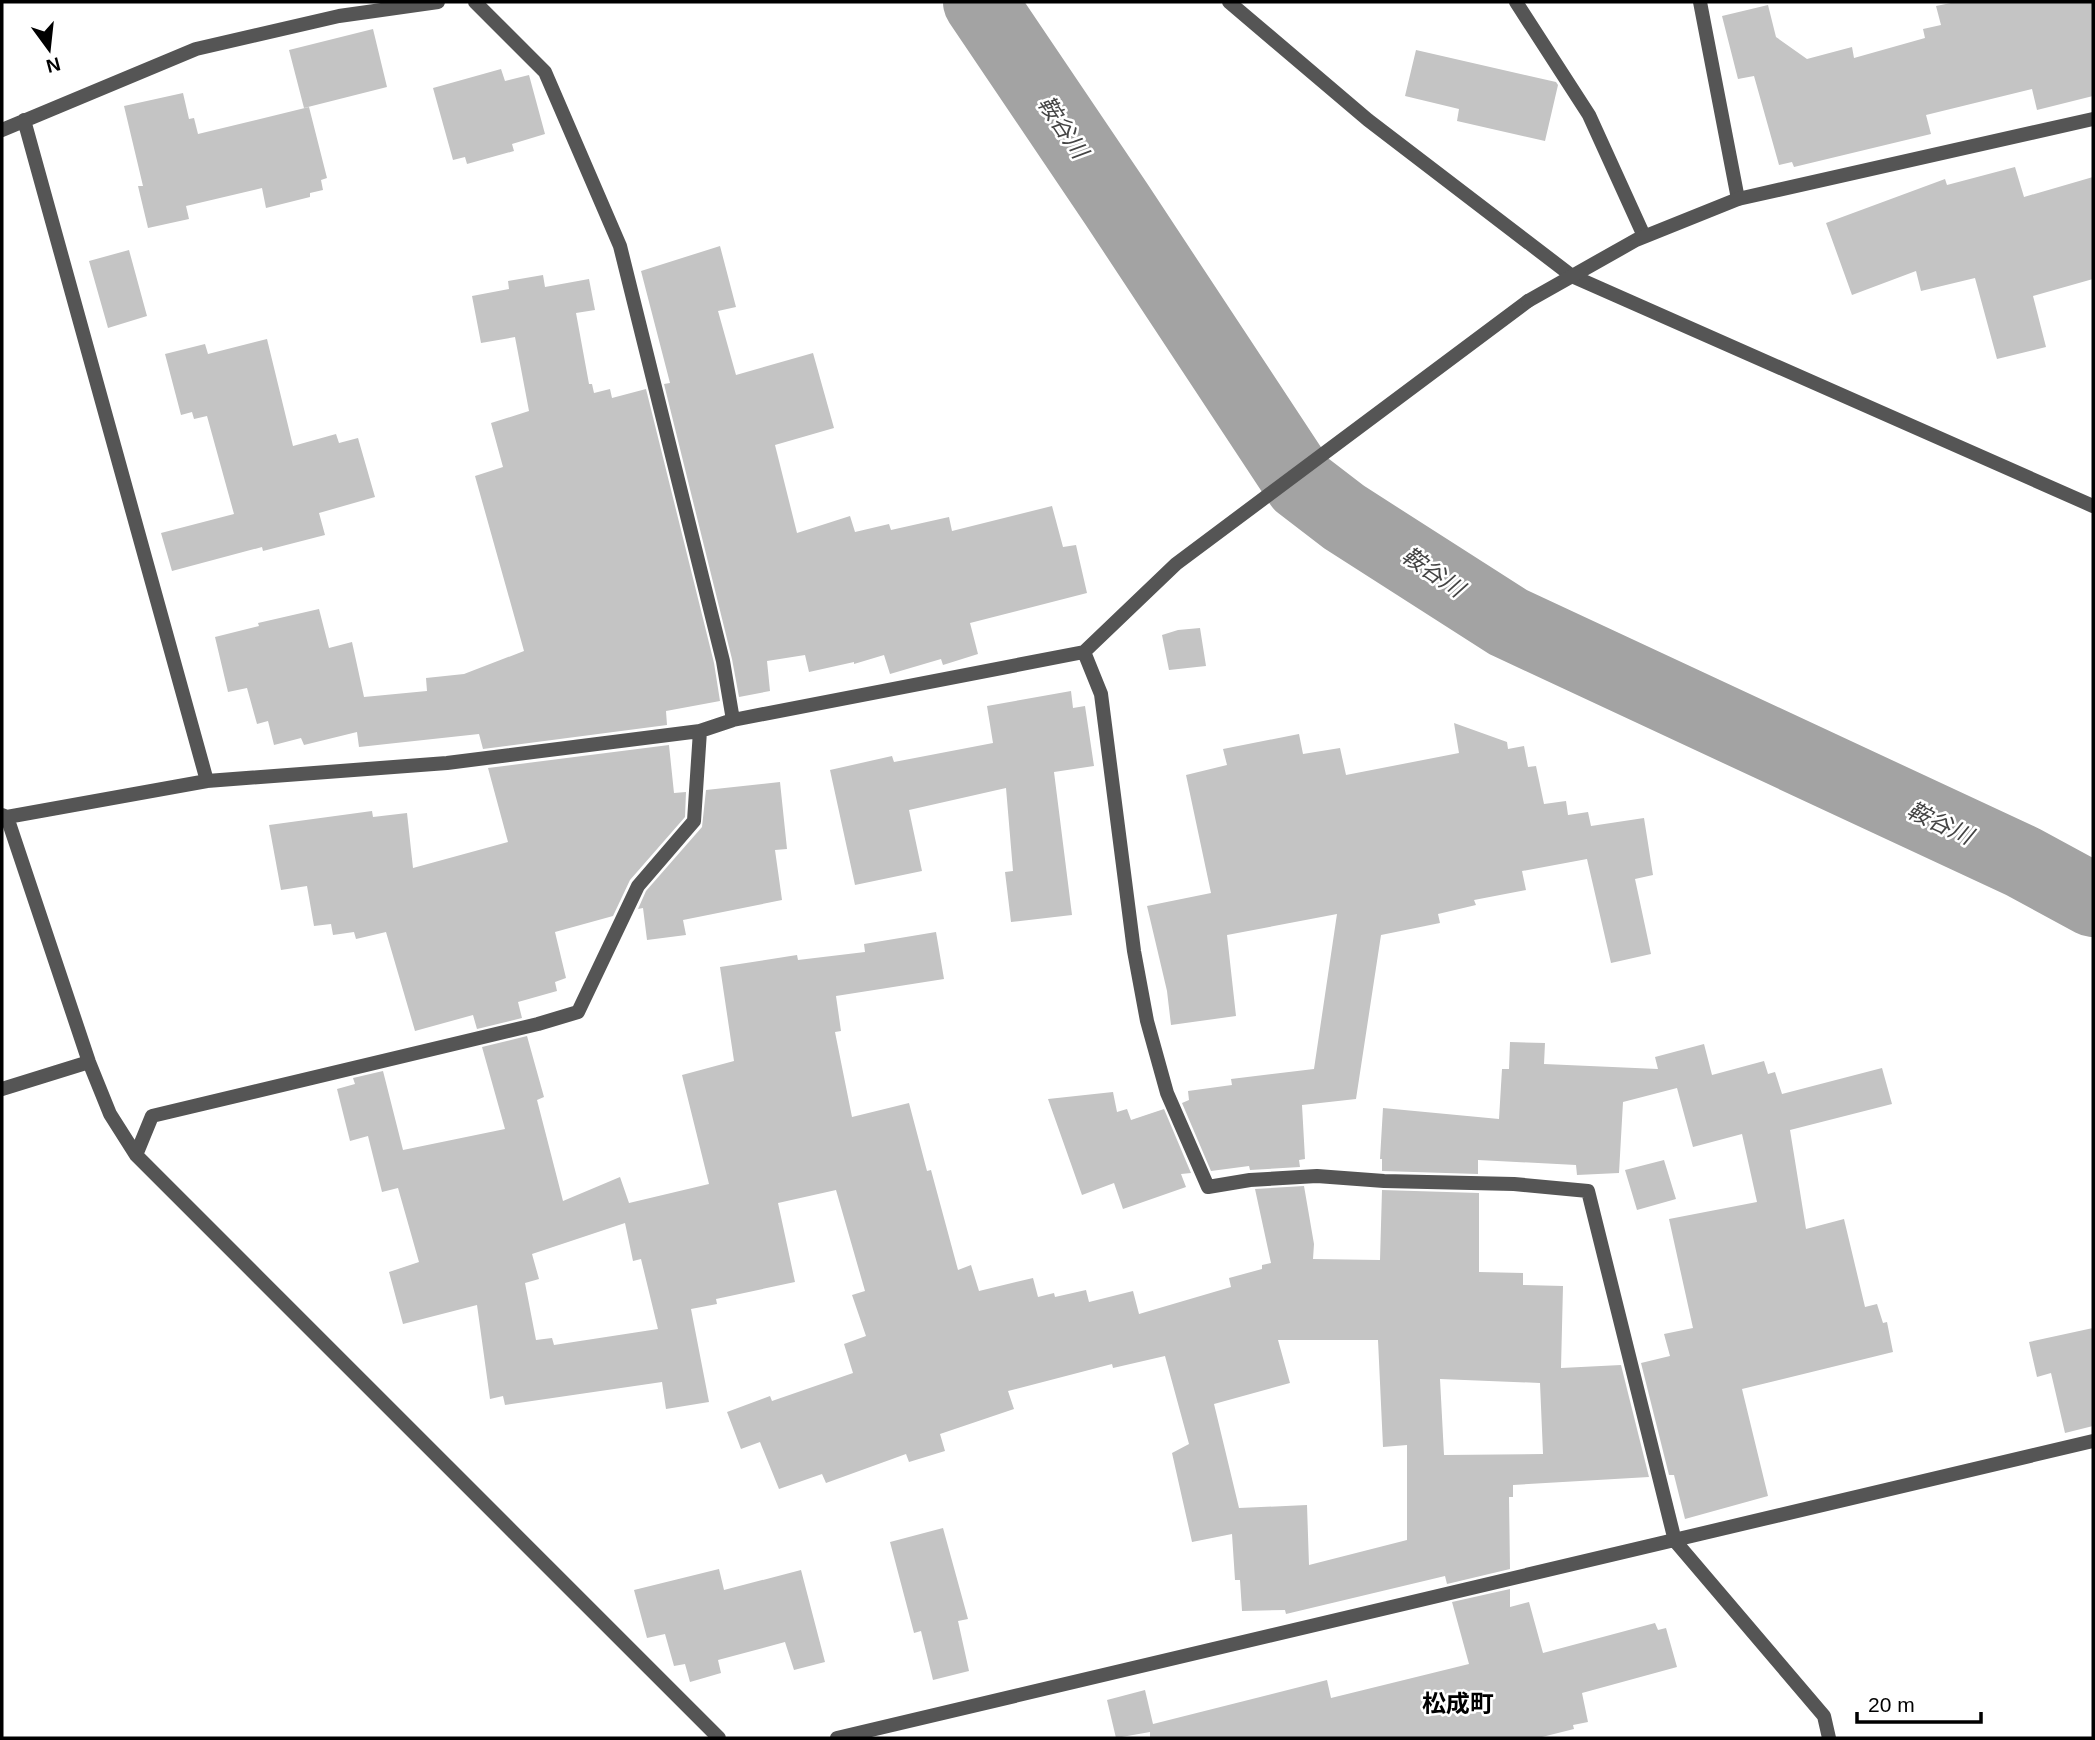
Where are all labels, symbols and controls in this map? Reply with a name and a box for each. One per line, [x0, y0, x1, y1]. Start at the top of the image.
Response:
north arrow [14, 14, 84, 84]
text: N [44, 53, 63, 77]
water label: 鞍谷川 [1033, 91, 1095, 165]
water label: 鞍谷川 [1397, 542, 1471, 604]
water label: 鞍谷川 [1903, 797, 1979, 851]
scale bar [1857, 1680, 1981, 1724]
district label: 松成町 [1422, 1690, 1494, 1717]
text: 20 m [1868, 1693, 1915, 1716]

